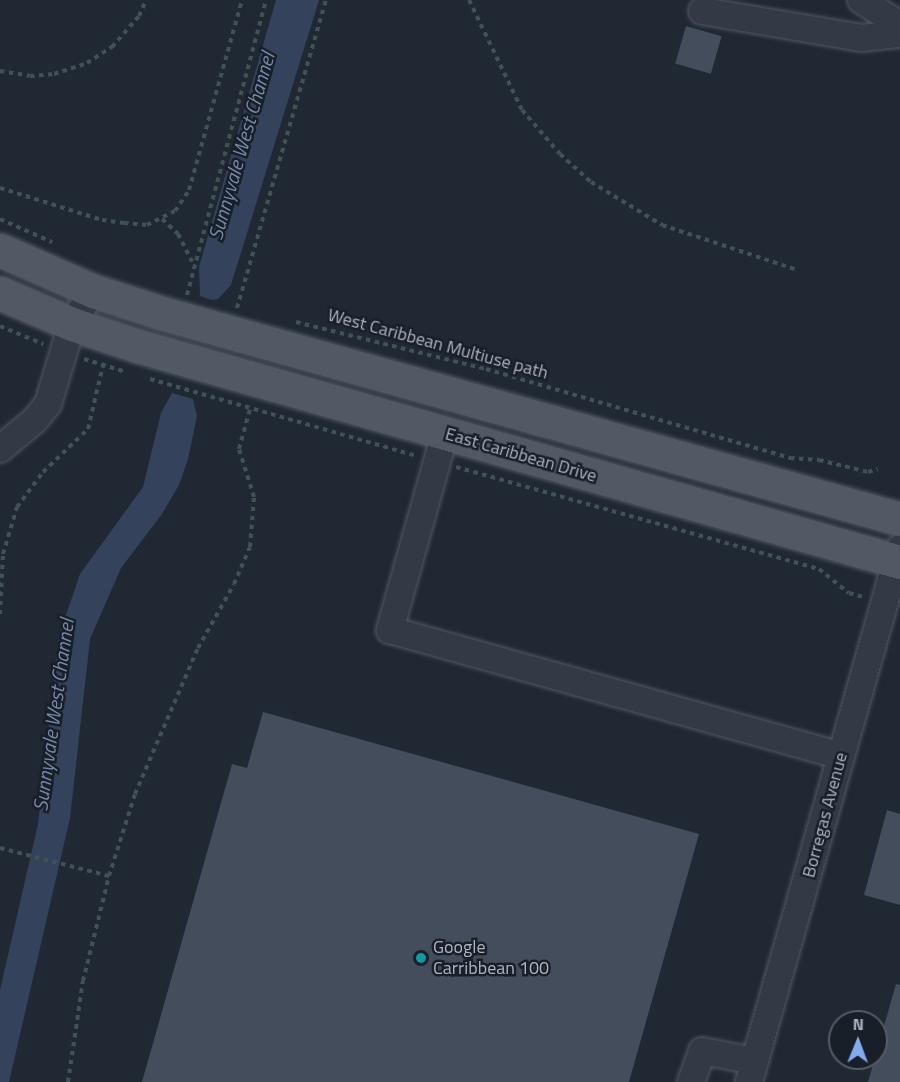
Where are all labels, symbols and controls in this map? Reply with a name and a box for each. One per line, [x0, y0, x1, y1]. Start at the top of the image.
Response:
water label: Sunnyvale West Channel [203, 50, 279, 242]
street label: West Caribbean Multiuse path [325, 304, 551, 384]
street label: East Caribbean Drive [443, 423, 599, 487]
water label: Sunnyvale West Channel [28, 617, 78, 813]
street label: Borregas Avenue [798, 750, 852, 880]
place label: Google Carribbean 100 [433, 937, 549, 980]
marker: Google Carribbean 100 [414, 951, 428, 965]
north arrow [828, 1010, 888, 1070]
text: N [853, 1012, 864, 1036]

